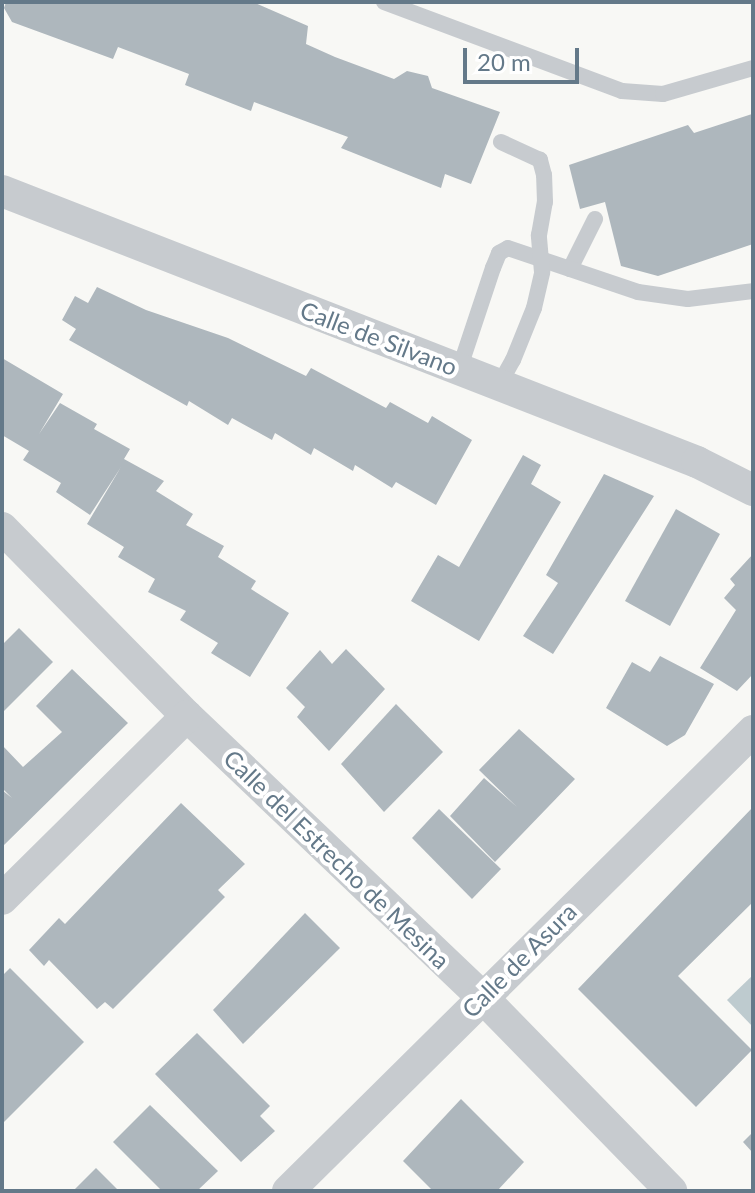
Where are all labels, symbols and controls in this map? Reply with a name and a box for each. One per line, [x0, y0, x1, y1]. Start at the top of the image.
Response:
scale bar [467, 32, 583, 82]
text: 20 m [477, 47, 531, 76]
street label: Calle de Silvano [296, 295, 462, 381]
street label: Calle del Estrecho de Mesina [218, 744, 456, 974]
street label: Calle de Asura [455, 896, 583, 1024]

